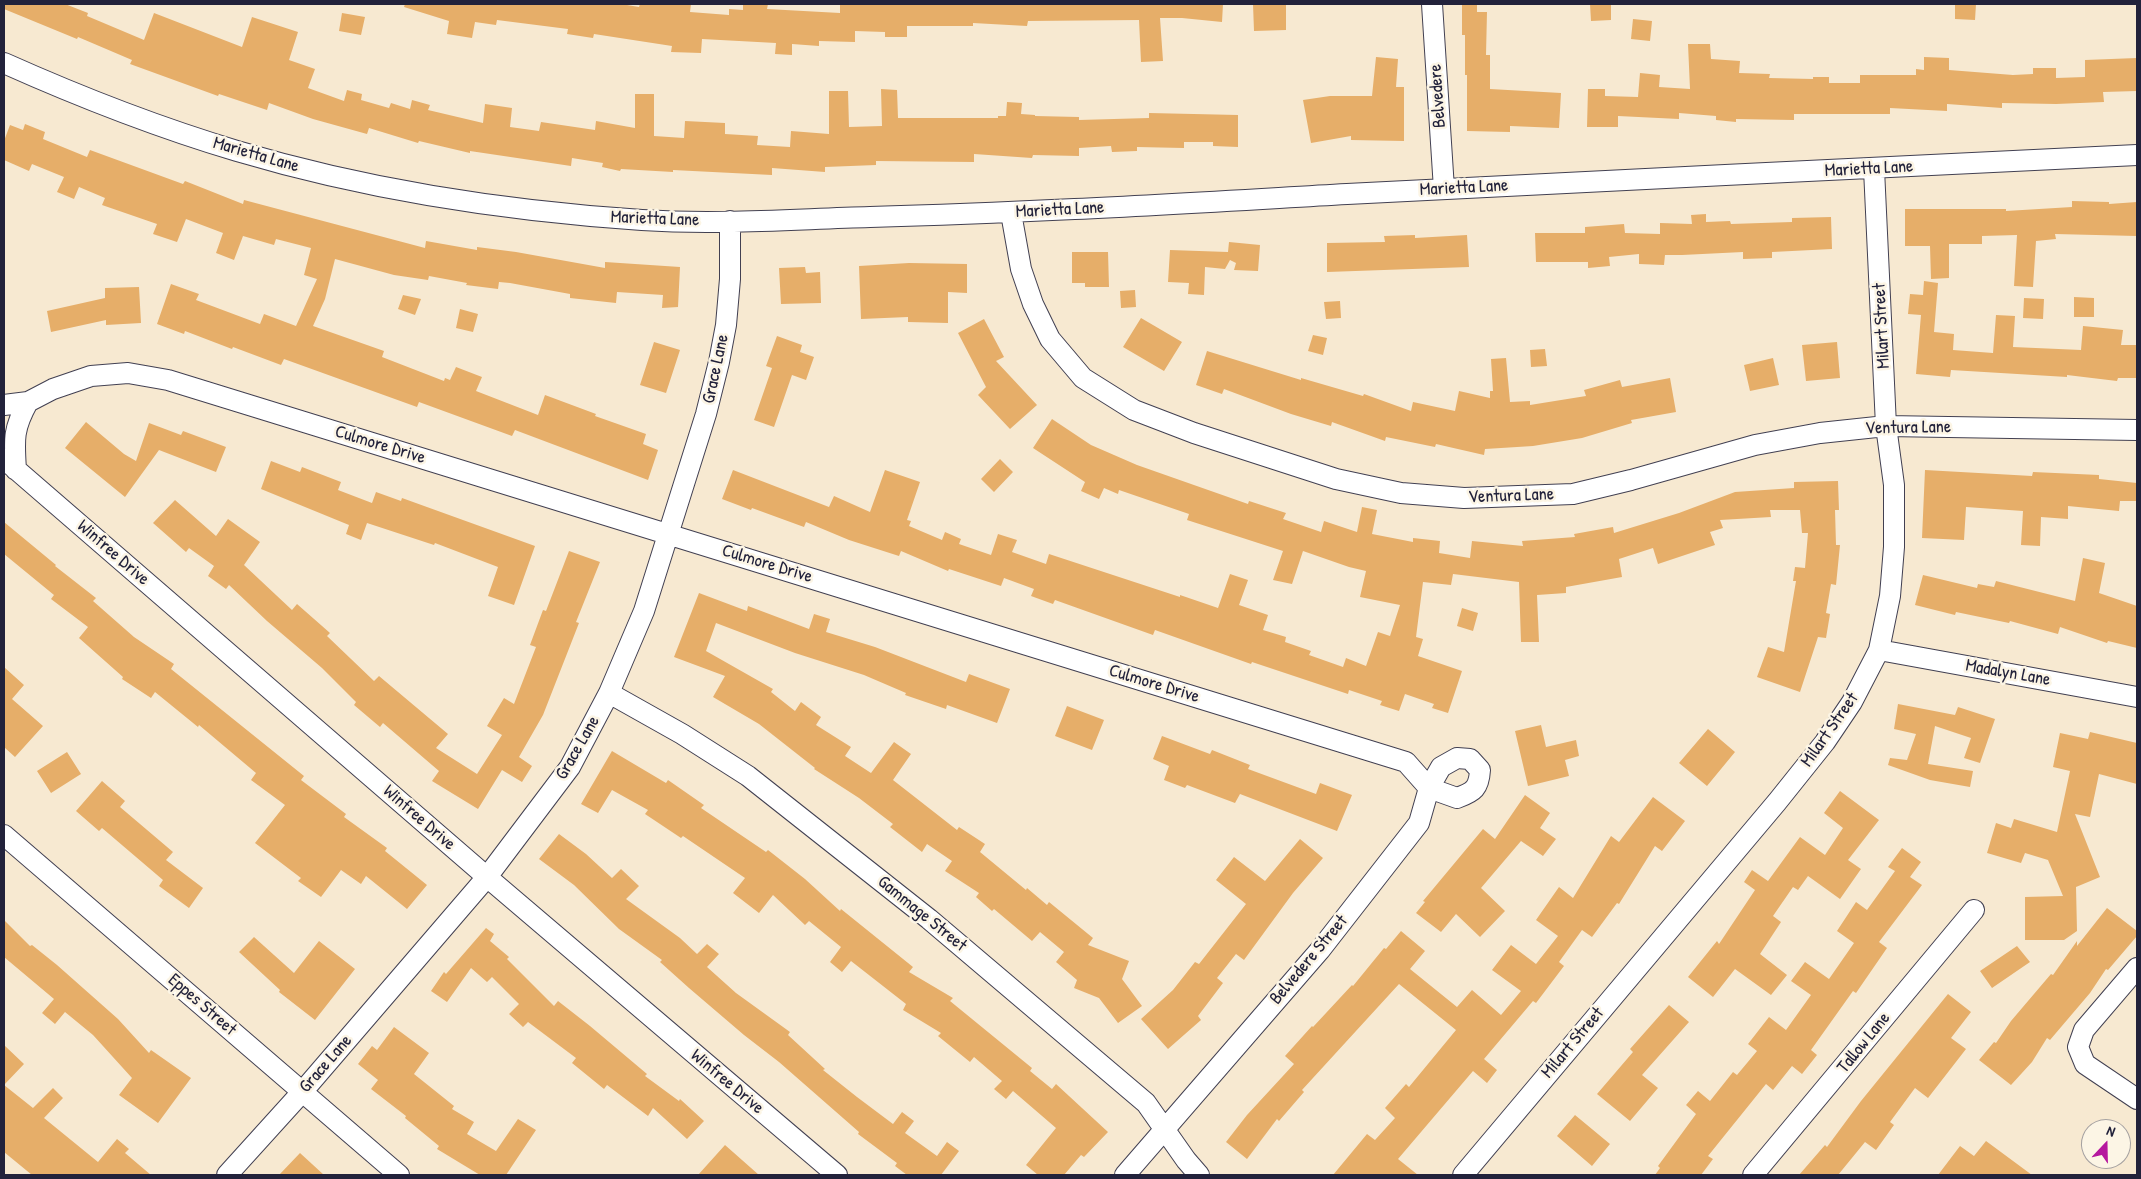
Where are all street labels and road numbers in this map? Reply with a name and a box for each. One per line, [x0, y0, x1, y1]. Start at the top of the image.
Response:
street label: Belvedere [1425, 63, 1451, 129]
street label: Marietta Lane [210, 132, 302, 178]
street label: Marietta Lane [1824, 156, 1914, 182]
street label: Marietta Lane [1419, 175, 1509, 201]
street label: Marietta Lane [1015, 197, 1105, 223]
street label: Marietta Lane [610, 207, 700, 231]
street label: Milart Street [1869, 283, 1895, 369]
street label: Grace Lane [698, 333, 734, 405]
street label: Ventura Lane [1865, 416, 1951, 440]
street label: Culmore Drive [332, 421, 428, 469]
street label: Ventura Lane [1468, 484, 1554, 508]
street label: Winfree Drive [72, 516, 154, 590]
street label: Culmore Drive [719, 540, 815, 588]
street label: Madalyn Lane [1964, 655, 2052, 691]
street label: Culmore Drive [1106, 660, 1202, 708]
street label: Milart Street [1797, 689, 1863, 771]
street label: Grace Lane [551, 712, 605, 784]
street label: Winfree Drive [378, 781, 460, 855]
street label: Gammage Street [873, 871, 971, 957]
street label: Belvedere Street [1265, 911, 1353, 1009]
street label: Eppes Street [163, 969, 241, 1041]
street label: Milart Street [1537, 1003, 1609, 1083]
street label: Tallow Lane [1833, 1008, 1895, 1078]
street label: Grace Lane [295, 1031, 357, 1097]
street label: Winfree Drive [686, 1045, 768, 1119]

